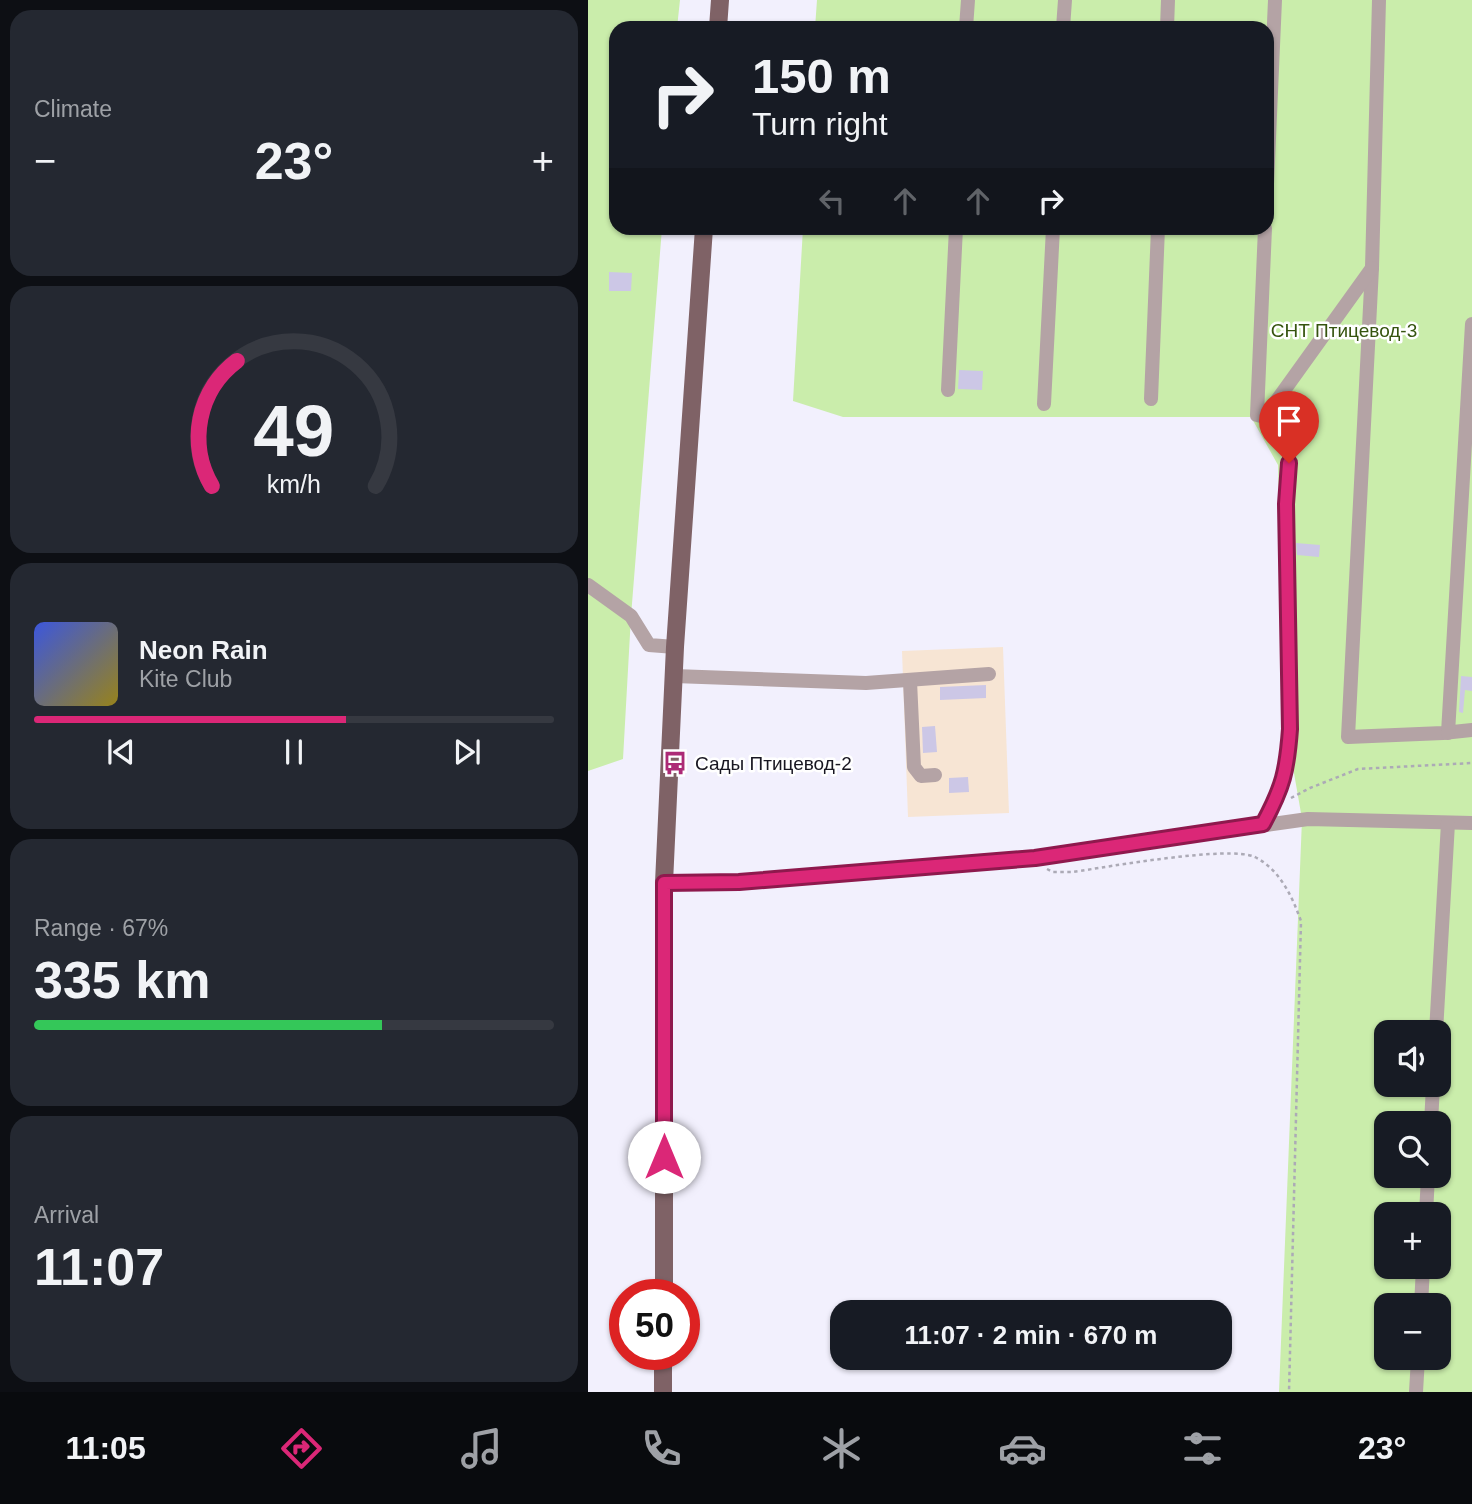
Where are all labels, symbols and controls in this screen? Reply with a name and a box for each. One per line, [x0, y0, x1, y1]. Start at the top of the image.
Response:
icon: right [637, 49, 728, 140]
text: 150 m [752, 49, 891, 103]
text: Climate [34, 96, 112, 122]
text: Turn right [752, 106, 888, 142]
text: 23° [255, 132, 333, 190]
text: − [34, 140, 56, 182]
text: + [532, 140, 554, 182]
icon: left [813, 182, 851, 220]
icon: ahead [886, 182, 924, 220]
icon: ahead [959, 182, 997, 220]
icon: right [1032, 182, 1070, 220]
park label: СНТ Птицевод-3 [1271, 320, 1417, 341]
text: 49 [254, 390, 334, 471]
pin [1259, 391, 1319, 463]
icon: arrive [1270, 402, 1308, 440]
text: km/h [267, 469, 321, 497]
text: Neon Rain [139, 635, 268, 665]
text: Kite Club [139, 666, 232, 692]
icon: previous [102, 733, 140, 771]
icon: pause [275, 733, 313, 771]
icon: next [448, 733, 486, 771]
bus stop icon: Сады Птицевод-2 [661, 749, 689, 777]
place label: Сады Птицевод-2 [695, 753, 852, 774]
text: Range · 67% [34, 915, 168, 941]
text: 335 km [34, 951, 210, 1009]
map controls [1374, 1020, 1451, 1370]
button: sound [1374, 1020, 1451, 1097]
button: search [1374, 1111, 1451, 1188]
position arrow [627, 1120, 701, 1194]
text: Arrival [34, 1202, 99, 1228]
button: + [1374, 1202, 1451, 1279]
text: 11:07 [34, 1238, 164, 1296]
speed limit sign: 50 [609, 1279, 700, 1370]
button: − [1374, 1293, 1451, 1370]
text: 11:07 · 2 min · 670 m [905, 1320, 1157, 1350]
icon: directions [277, 1424, 326, 1473]
icon: music [457, 1424, 506, 1473]
icon: phone [637, 1424, 686, 1473]
icon: climate [817, 1424, 866, 1473]
icon: car [998, 1424, 1047, 1473]
icon: filters [1178, 1424, 1227, 1473]
text: 11:05 [66, 1430, 146, 1466]
text: 23° [1358, 1430, 1406, 1466]

